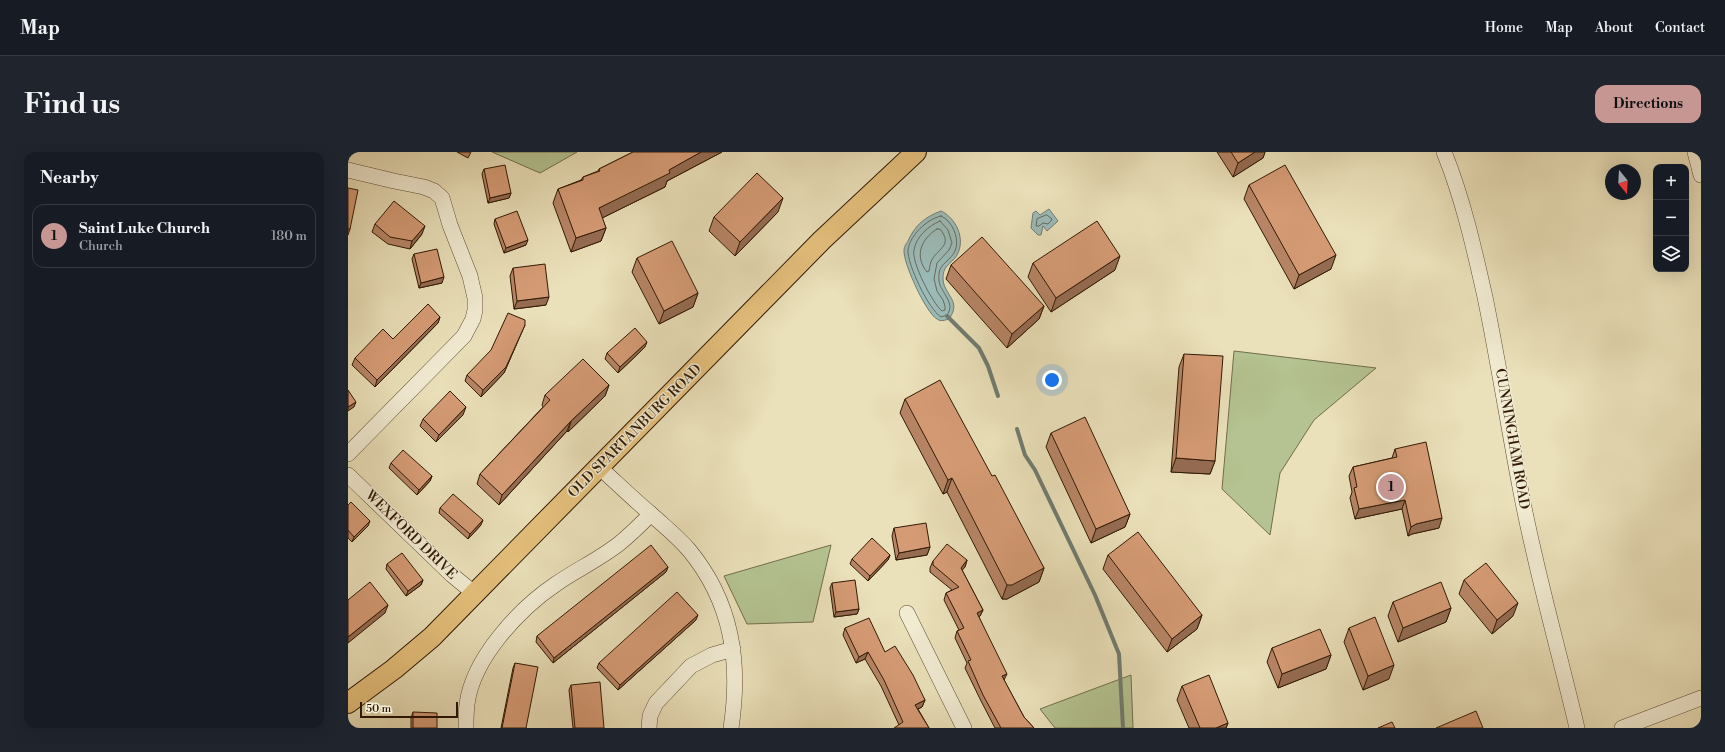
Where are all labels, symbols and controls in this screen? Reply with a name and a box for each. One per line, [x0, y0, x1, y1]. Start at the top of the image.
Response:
text: Map [20, 16, 60, 40]
text: Home [1485, 19, 1523, 37]
text: Map [1545, 19, 1573, 37]
text: About [1595, 19, 1633, 37]
text: Contact [1655, 19, 1705, 37]
button: Directions [1595, 85, 1701, 123]
text: Find us [24, 87, 120, 122]
north arrow [1605, 164, 1641, 200]
map controls [1653, 164, 1689, 272]
button: + [1653, 164, 1689, 200]
text: Nearby [40, 167, 99, 189]
button: − [1653, 200, 1689, 236]
text: Saint Luke Church [79, 219, 210, 238]
text: 1 [51, 228, 57, 244]
text: 180 m [271, 228, 307, 244]
button: layers [1653, 236, 1689, 272]
text: Church [79, 238, 123, 254]
street label: OLD SPARTANBURG ROAD [564, 360, 706, 502]
street label: CUNNINGHAM ROAD [1491, 367, 1533, 511]
your location [1042, 370, 1062, 390]
pin: 1 [1378, 472, 1404, 502]
street label: WEXFORD DRIVE [361, 486, 461, 583]
scale bar [360, 700, 458, 719]
text: 50 m [366, 702, 391, 716]

